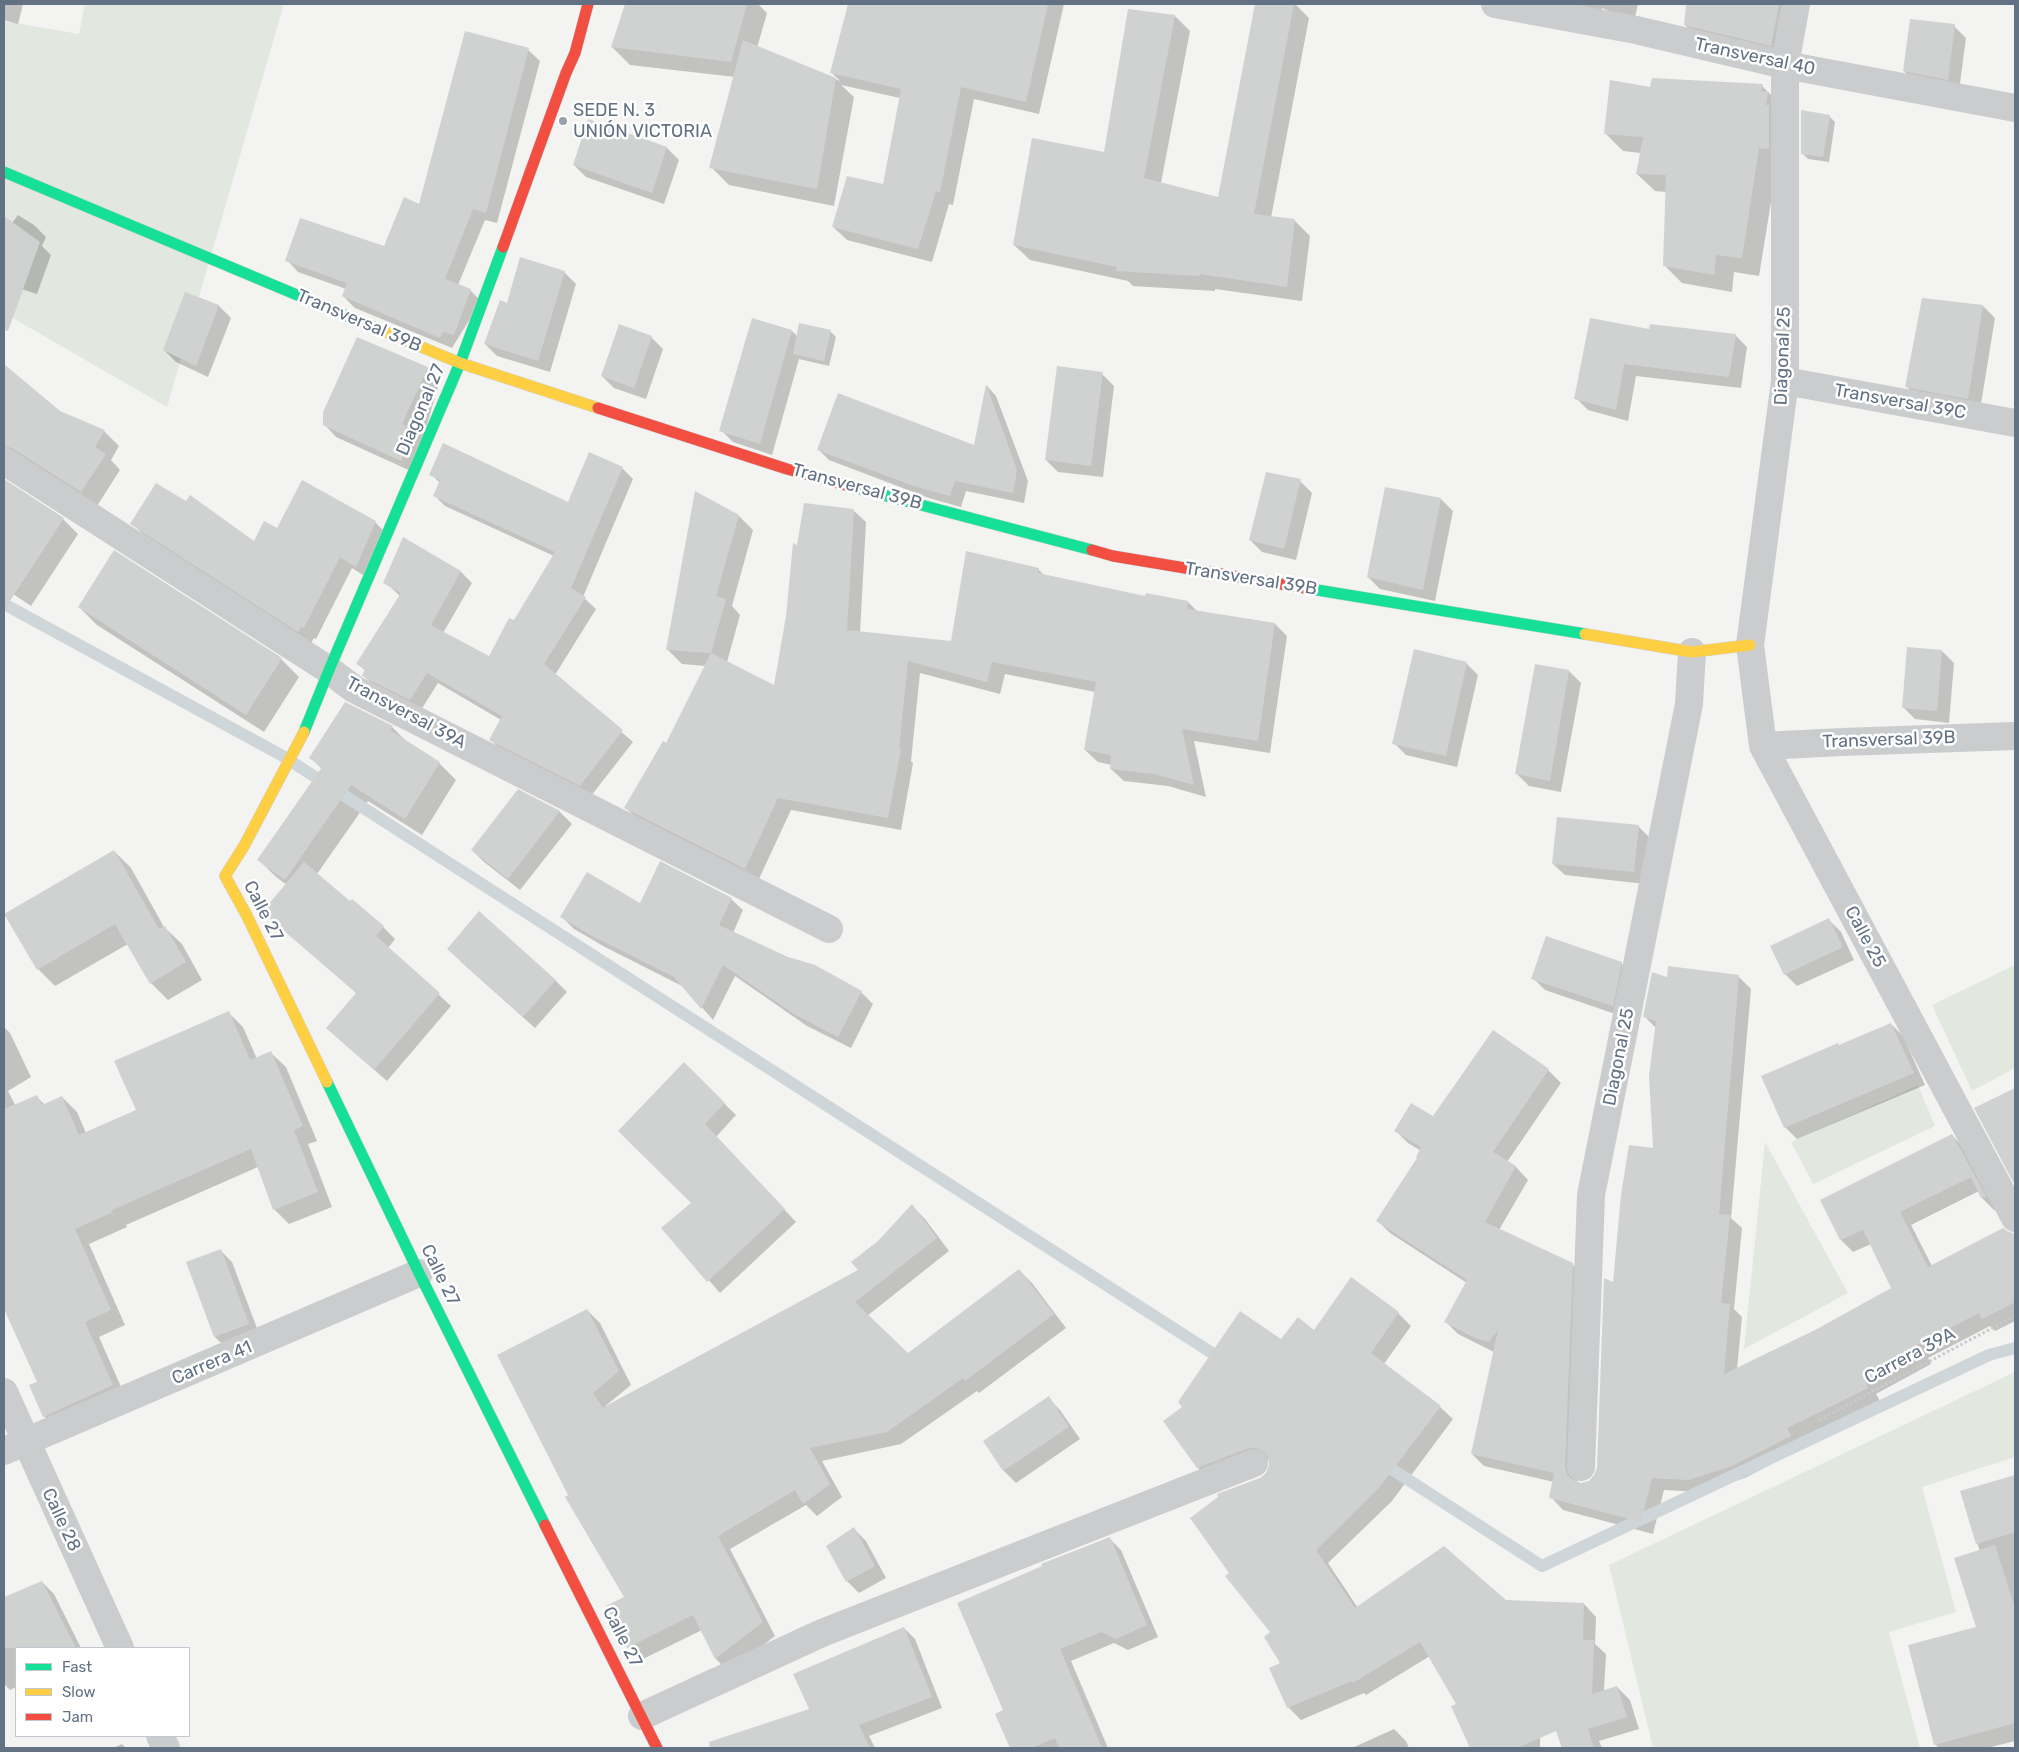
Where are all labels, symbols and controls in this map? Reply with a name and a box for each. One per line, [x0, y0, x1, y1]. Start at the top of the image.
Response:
street label: Transversal 40 [1693, 34, 1817, 80]
place label: SEDE N. 3 UNIÓN VICTORIA [573, 100, 712, 142]
marker: SEDE N. 3 UNIÓN VICTORIA [557, 115, 569, 127]
street label: Transversal 39B [293, 285, 425, 357]
street label: Diagonal 25 [1770, 306, 1796, 406]
street label: Diagonal 27 [392, 361, 450, 459]
street label: Transversal 39C [1832, 380, 1968, 424]
street label: Transversal 39B [790, 459, 924, 515]
street label: Transversal 39B [1183, 558, 1319, 600]
street label: Transversal 39A [342, 672, 470, 754]
street label: Transversal 39B [1822, 727, 1956, 753]
street label: Calle 27 [239, 877, 287, 945]
street label: Calle 25 [1840, 903, 1890, 971]
street label: Diagonal 25 [1599, 1007, 1639, 1107]
street label: Calle 27 [416, 1241, 464, 1309]
street label: Carrera 39A [1861, 1323, 1959, 1389]
street label: Carrera 41 [169, 1336, 255, 1390]
street label: Calle 28 [37, 1485, 85, 1555]
street label: Calle 27 [598, 1603, 646, 1671]
legend [15, 1647, 190, 1737]
text: Fast [62, 1658, 92, 1676]
text: Slow [62, 1683, 95, 1701]
text: Jam [62, 1708, 93, 1726]

